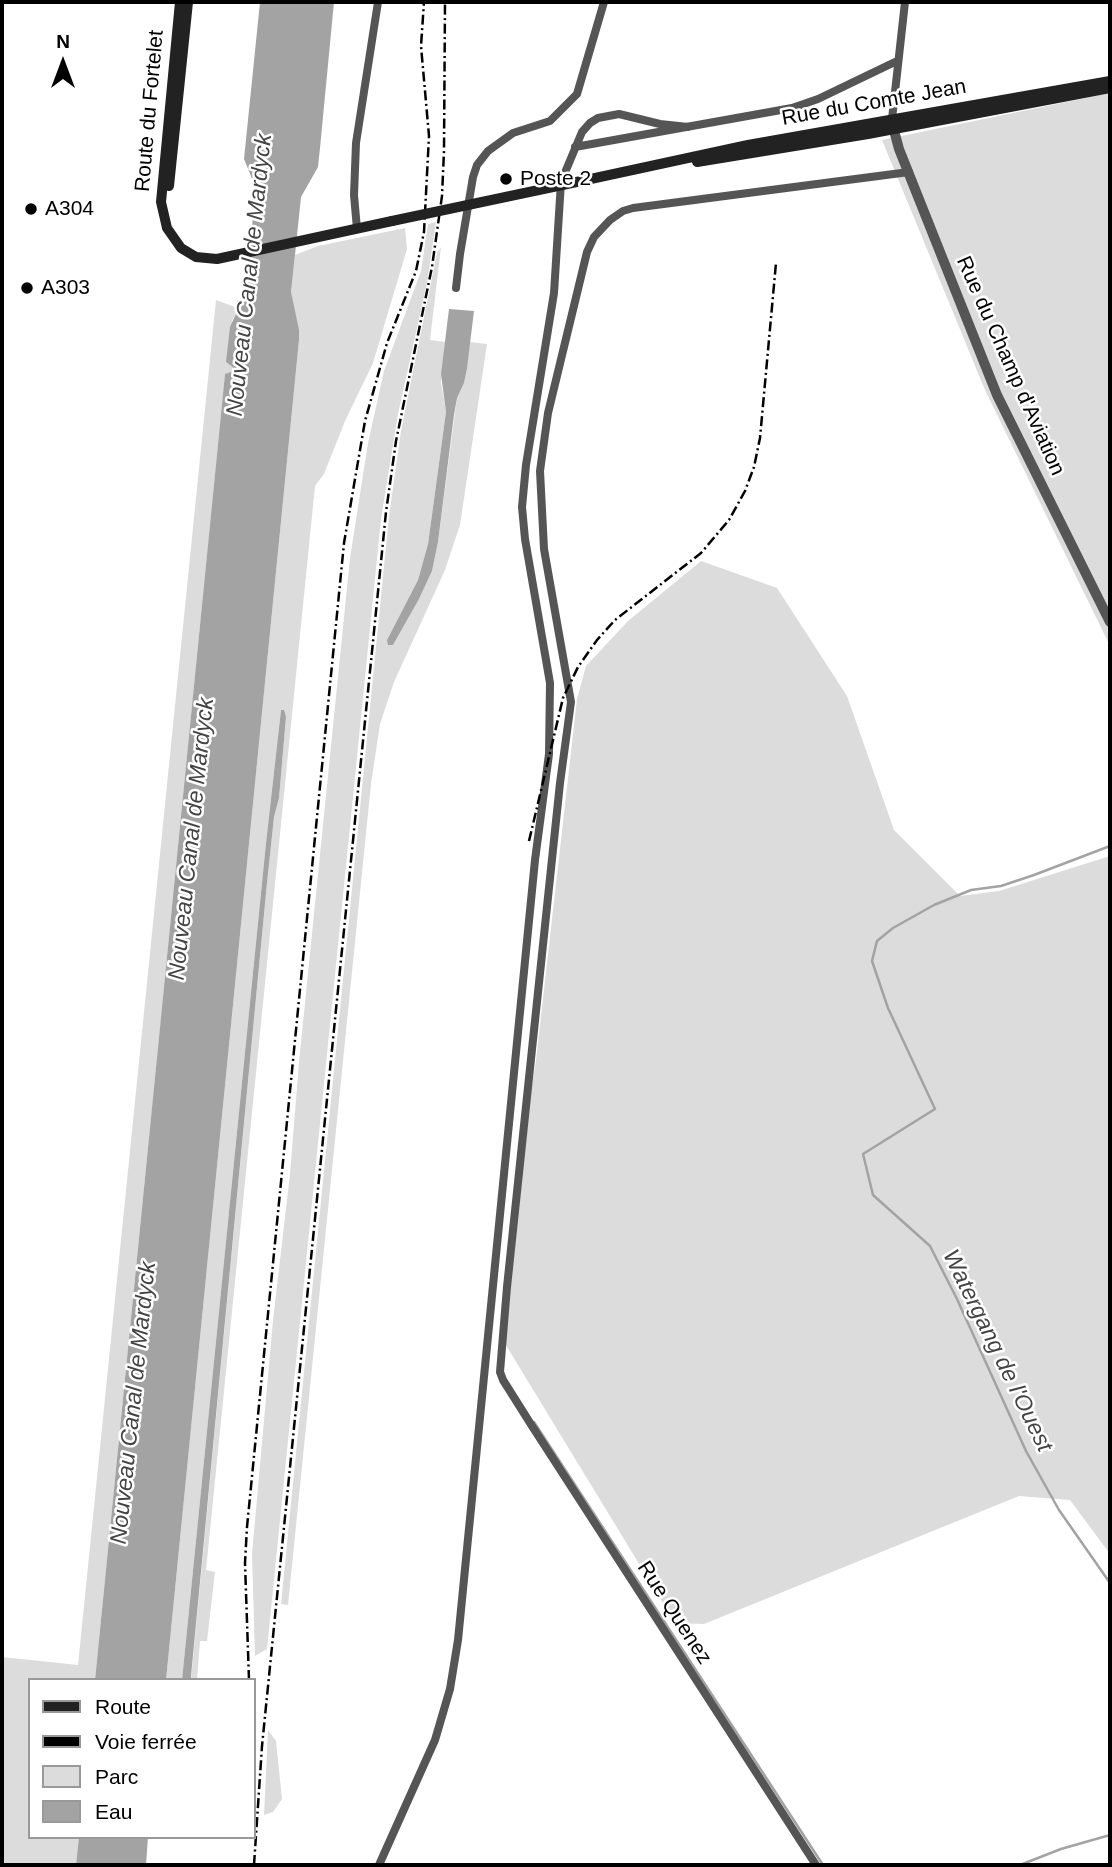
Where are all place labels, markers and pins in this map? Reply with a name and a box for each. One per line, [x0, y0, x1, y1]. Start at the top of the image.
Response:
place label: Poste 2 [520, 166, 591, 192]
marker: Poste 2 [498, 171, 514, 187]
place label: A304 [45, 196, 94, 222]
marker: A304 [23, 201, 39, 217]
place label: A303 [41, 275, 90, 301]
marker: A303 [19, 280, 35, 296]

